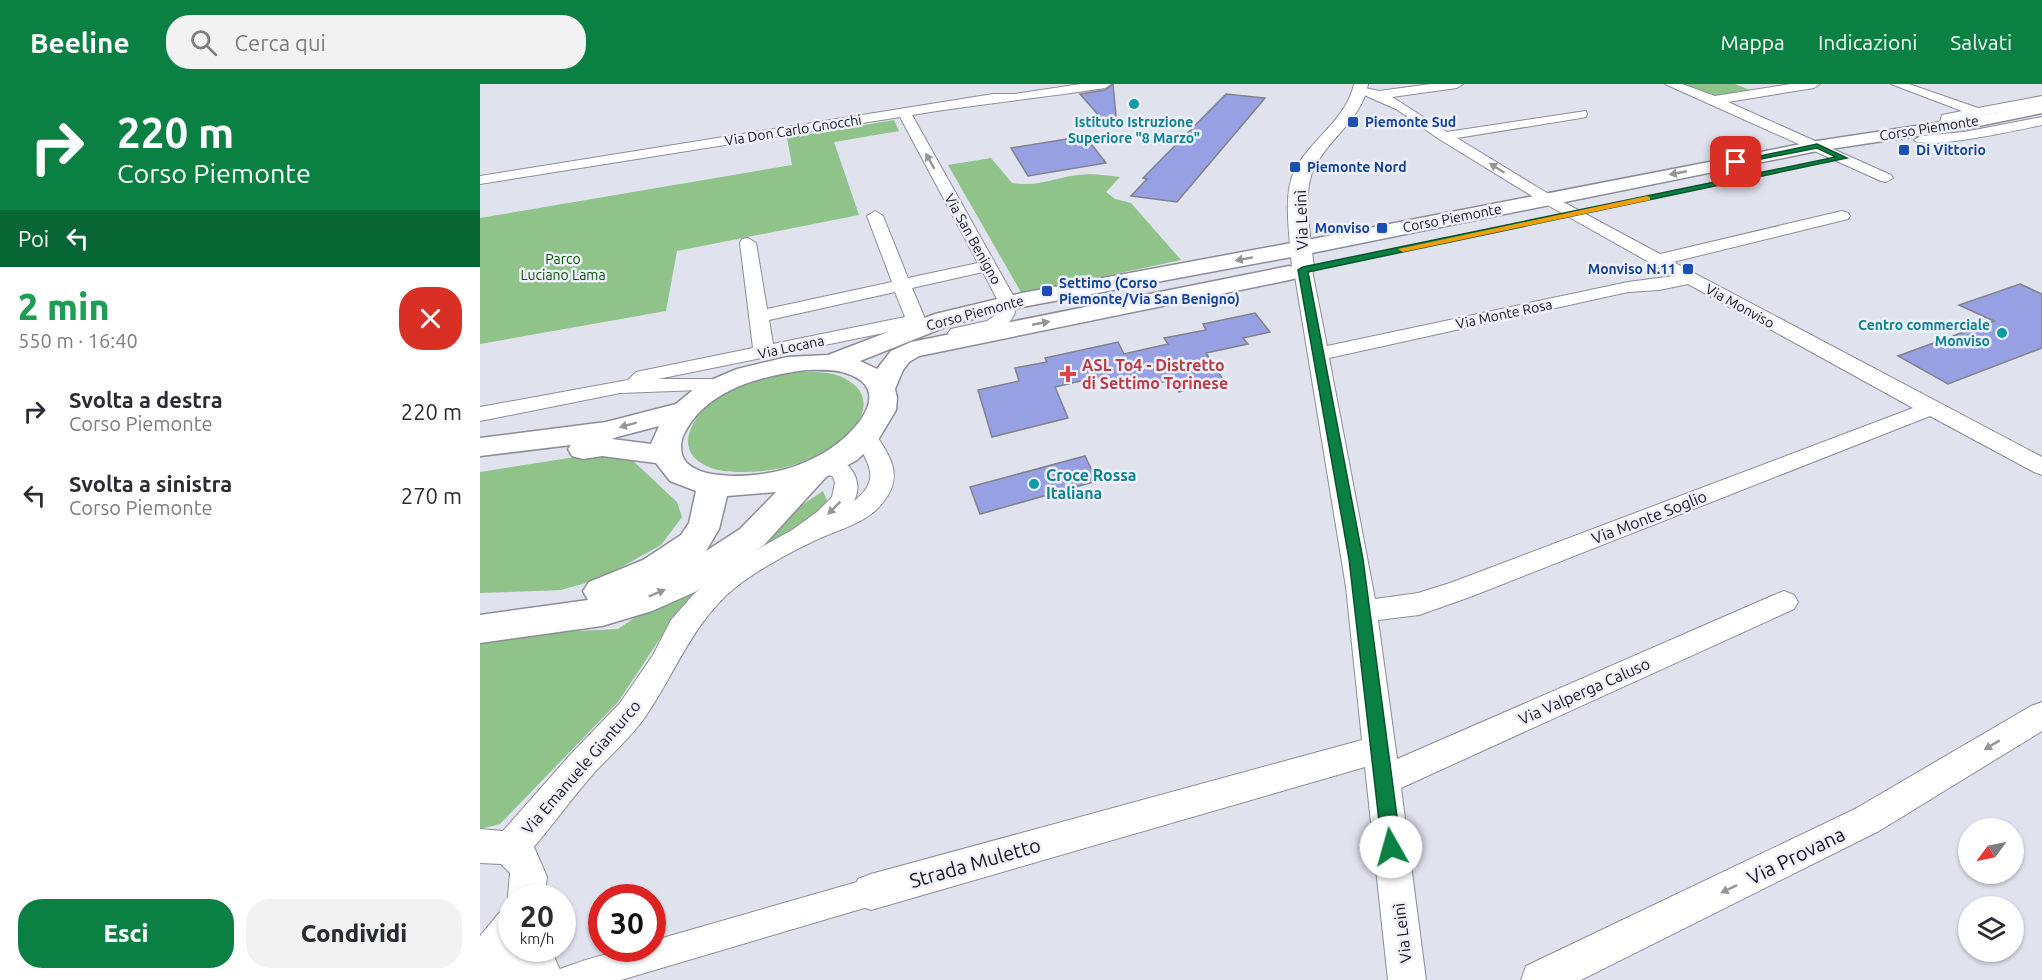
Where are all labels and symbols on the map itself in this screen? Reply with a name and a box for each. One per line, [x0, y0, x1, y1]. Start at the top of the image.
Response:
marker: Istituto Istruzione Superiore "8 Marzo" [1127, 97, 1141, 111]
street label: Via Don Carlo Gnocchi [723, 111, 863, 149]
street label: Corso Piemonte [1878, 112, 1980, 144]
place label: Istituto Istruzione Superiore "8 Marzo" [1068, 114, 1200, 146]
place label: Piemonte Sud [1365, 114, 1456, 130]
marker: Piemonte Sud [1346, 115, 1360, 129]
pin [1710, 136, 1761, 187]
place label: Di Vittorio [1916, 142, 1986, 158]
marker: Di Vittorio [1897, 143, 1911, 157]
one-way arrow [925, 153, 936, 169]
place label: Piemonte Nord [1307, 159, 1407, 175]
marker: Piemonte Nord [1288, 160, 1302, 174]
one-way arrow [1489, 163, 1505, 174]
one-way arrow [1668, 169, 1687, 178]
street label: Via Leinì [1291, 189, 1311, 250]
street label: Via San Benigno [941, 191, 1005, 287]
street label: Corso Piemonte [1401, 201, 1503, 235]
place label: Monviso [1315, 220, 1370, 236]
marker: Monviso [1375, 221, 1389, 235]
park label: Parco Luciano Lama [520, 251, 606, 283]
one-way arrow [1234, 254, 1253, 263]
place label: Monviso N.11 [1588, 261, 1676, 277]
marker: Monviso N.11 [1681, 262, 1695, 276]
place label: Settimo (Corso Piemonte/Via San Benigno) [1059, 275, 1240, 307]
street label: Via Monviso [1703, 281, 1777, 331]
marker: Settimo (Corso Piemonte/Via San Benigno) [1040, 284, 1054, 298]
street label: Corso Piemonte [924, 292, 1026, 334]
street label: Via Monte Rosa [1454, 296, 1554, 332]
place label: Centro commerciale Monviso [1858, 317, 1990, 349]
one-way arrow [1032, 318, 1051, 327]
marker: Centro commerciale Monviso [1995, 326, 2009, 340]
street label: Via Locana [756, 332, 826, 362]
place label: ASL To4 - Distretto di Settimo Torinese [1082, 356, 1228, 392]
marker: ASL To4 - Distretto di Settimo Torinese [1059, 365, 1077, 383]
one-way arrow [619, 421, 637, 431]
place label: Croce Rossa Italiana [1046, 466, 1136, 502]
marker: Croce Rossa Italiana [1027, 477, 1041, 491]
street label: Via Monte Soglio [1589, 487, 1709, 547]
one-way arrow [828, 500, 842, 514]
one-way arrow [648, 588, 666, 597]
street label: Via Valperga Caluso [1516, 654, 1652, 728]
street label: Via Emanuele Gianturco [518, 696, 644, 838]
one-way arrow [1984, 739, 2000, 750]
position arrow [1359, 815, 1423, 879]
north arrow [1958, 818, 2024, 884]
street label: Via Provana [1743, 822, 1848, 889]
street label: Strada Muletto [907, 833, 1043, 892]
one-way arrow [1720, 883, 1738, 893]
speed limit sign: 30 [588, 884, 666, 962]
street label: Via Leinì [1389, 902, 1415, 964]

